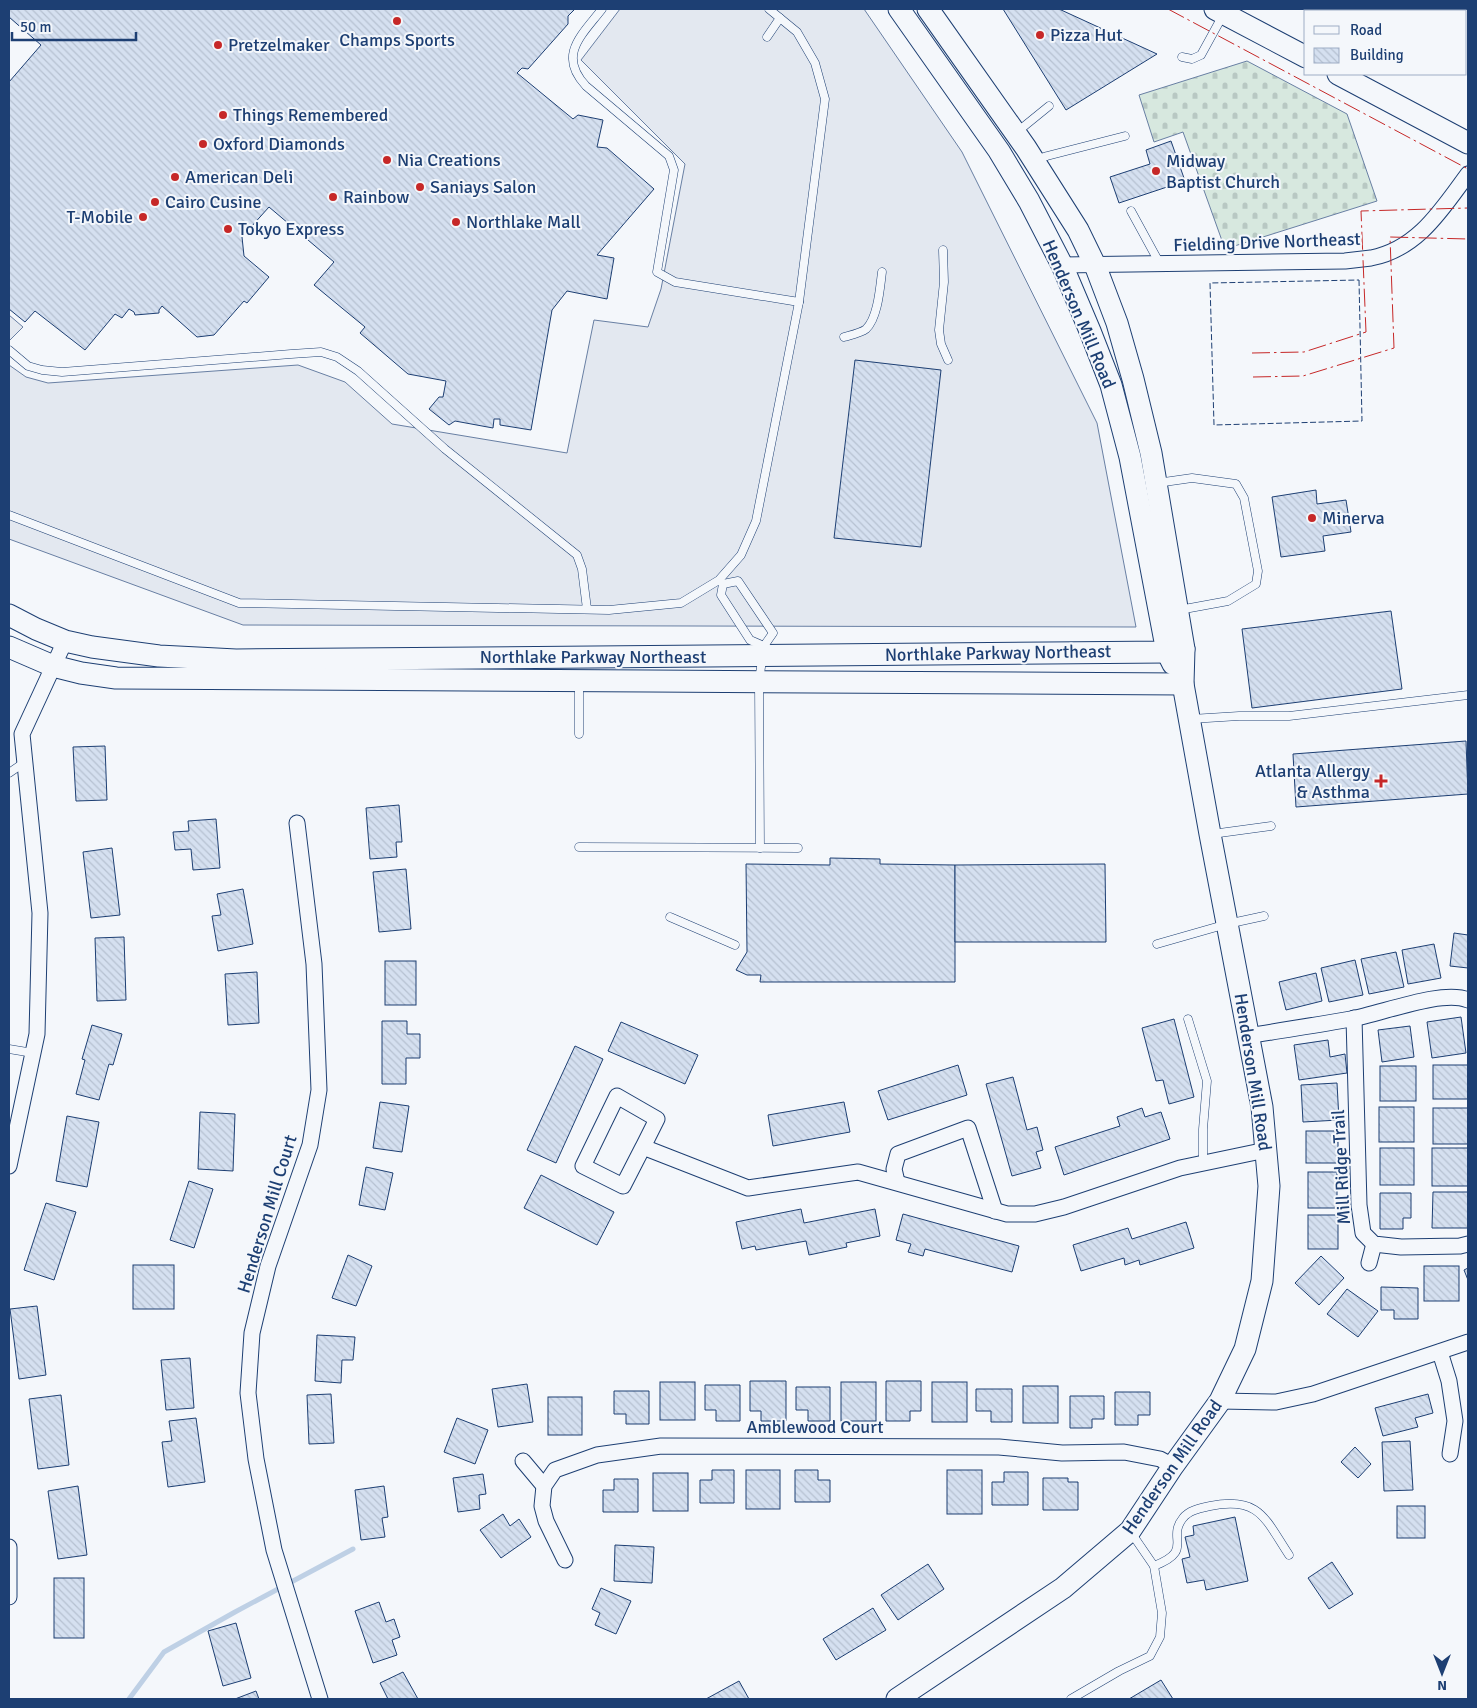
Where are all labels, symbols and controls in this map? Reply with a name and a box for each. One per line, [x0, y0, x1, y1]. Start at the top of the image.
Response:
scale bar [12, 10, 136, 42]
legend [1304, 10, 1467, 75]
marker: Champs Sports [391, 15, 403, 27]
text: 50 m [20, 18, 51, 36]
text: Road [1350, 21, 1382, 39]
place label: Pizza Hut [1050, 24, 1123, 46]
place label: Champs Sports [339, 29, 455, 51]
marker: Pizza Hut [1034, 29, 1046, 41]
place label: Pretzelmaker [228, 34, 330, 56]
marker: Pretzelmaker [212, 39, 224, 51]
text: Building [1350, 46, 1404, 64]
place label: Things Remembered [233, 104, 388, 126]
marker: Things Remembered [217, 109, 229, 121]
place label: Oxford Diamonds [213, 133, 345, 155]
marker: Oxford Diamonds [197, 138, 209, 150]
place label: Nia Creations [397, 149, 501, 171]
place label: Midway Baptist Church [1166, 150, 1280, 193]
marker: Nia Creations [381, 154, 393, 166]
marker: Midway Baptist Church [1150, 165, 1162, 177]
place label: American Deli [185, 166, 293, 188]
marker: American Deli [169, 171, 181, 183]
place label: Saniays Salon [430, 176, 536, 198]
marker: Saniays Salon [414, 181, 426, 193]
place label: Rainbow [343, 186, 409, 208]
place label: Cairo Cusine [165, 191, 262, 213]
marker: Rainbow [327, 191, 339, 203]
marker: Cairo Cusine [149, 196, 161, 208]
place label: T-Mobile [66, 206, 133, 228]
marker: T-Mobile [137, 211, 149, 223]
place label: Northlake Mall [466, 211, 581, 233]
marker: Northlake Mall [450, 216, 462, 228]
place label: Tokyo Express [238, 218, 344, 240]
marker: Tokyo Express [222, 223, 234, 235]
street label: Fielding Drive Northeast [1173, 228, 1361, 256]
street label: Henderson Mill Road [1038, 236, 1120, 392]
place label: Minerva [1322, 507, 1385, 529]
marker: Minerva [1306, 512, 1318, 524]
street label: Northlake Parkway Northeast [885, 640, 1111, 666]
street label: Northlake Parkway Northeast [480, 646, 706, 668]
place label: Atlanta Allergy & Asthma [1255, 760, 1371, 803]
marker: Atlanta Allergy & Asthma [1374, 774, 1388, 788]
street label: Henderson Mill Road [1230, 992, 1276, 1152]
street label: Mill Ridge Trail [1327, 1109, 1355, 1225]
street label: Henderson Mill Court [232, 1132, 302, 1296]
street label: Henderson Mill Road [1117, 1395, 1227, 1539]
street label: Amblewood Court [747, 1416, 883, 1438]
north arrow [1417, 1648, 1467, 1698]
text: N [1437, 1677, 1447, 1694]

